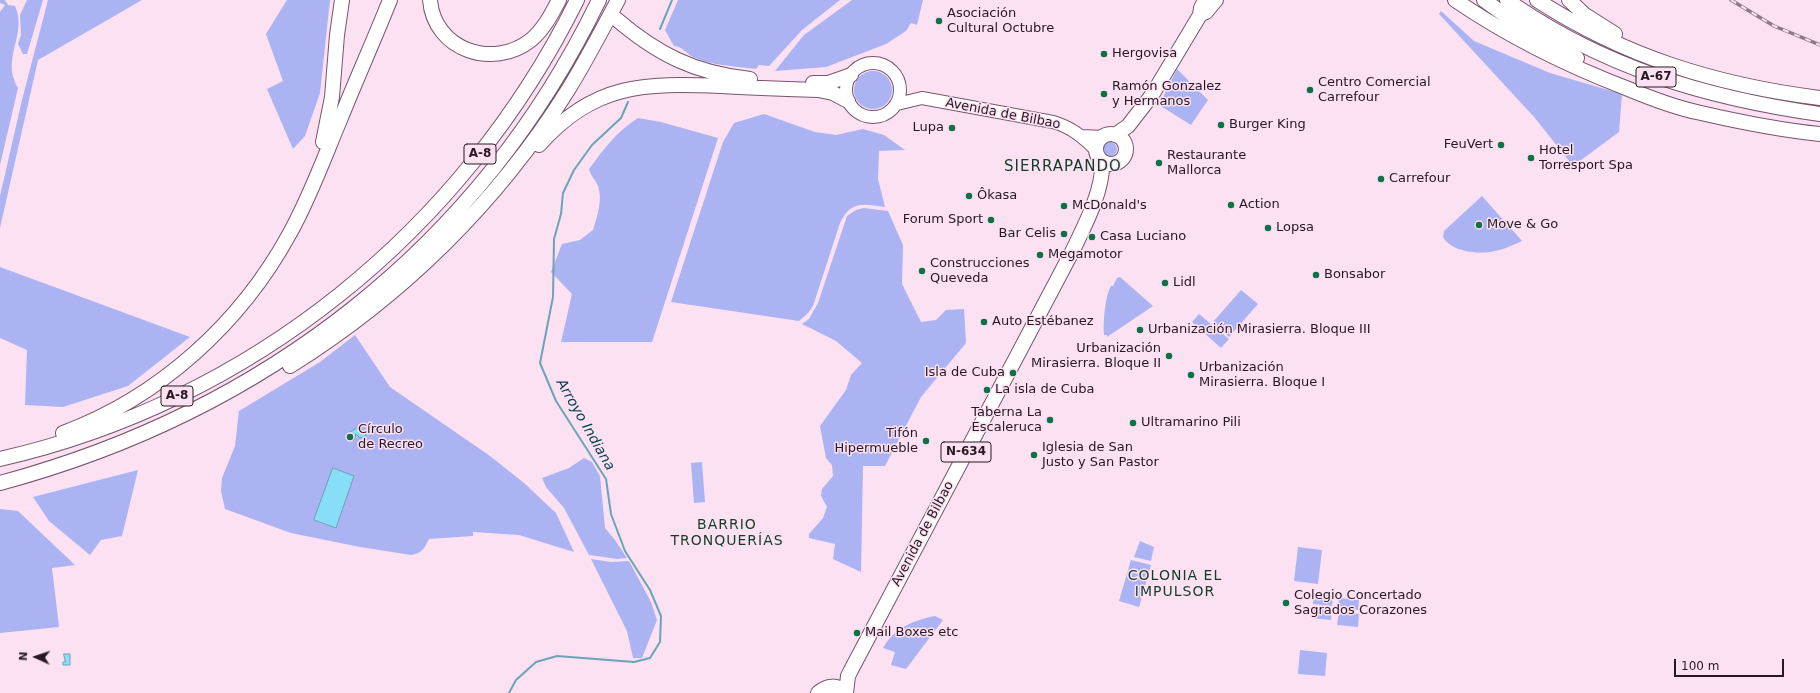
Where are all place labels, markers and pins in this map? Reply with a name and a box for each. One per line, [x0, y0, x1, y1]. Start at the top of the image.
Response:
place label: Asociación Cultural Octubre [947, 6, 1054, 37]
marker: Asociación Cultural Octubre [934, 16, 944, 26]
place label: Hergovisa [1112, 46, 1177, 62]
marker: Hergovisa [1099, 49, 1109, 59]
place label: Centro Comercial Carrefour [1318, 75, 1431, 106]
place label: Ramón Gonzalez y Hermanos [1112, 79, 1221, 110]
marker: Centro Comercial Carrefour [1305, 85, 1315, 95]
marker: Ramón Gonzalez y Hermanos [1099, 89, 1109, 99]
place label: Burger King [1229, 117, 1306, 133]
place label: Lupa [913, 120, 944, 136]
marker: Burger King [1216, 120, 1226, 130]
marker: Lupa [947, 123, 957, 133]
place label: FeuVert [1444, 137, 1493, 153]
marker: FeuVert [1496, 140, 1506, 150]
place label: Hotel Torresport Spa [1539, 143, 1633, 174]
place label: Restaurante Mallorca [1167, 148, 1246, 179]
marker: Hotel Torresport Spa [1526, 153, 1536, 163]
marker: Restaurante Mallorca [1154, 158, 1164, 168]
place label: Carrefour [1389, 171, 1450, 187]
marker: Carrefour [1376, 174, 1386, 184]
place label: Ôkasa [977, 188, 1017, 204]
marker: Ôkasa [964, 191, 974, 201]
place label: Action [1239, 197, 1280, 213]
place label: McDonald's [1072, 198, 1147, 214]
marker: Action [1226, 200, 1236, 210]
marker: McDonald's [1059, 201, 1069, 211]
place label: Forum Sport [903, 212, 983, 228]
marker: Forum Sport [986, 215, 996, 225]
place label: Move & Go [1487, 217, 1558, 233]
place label: Lopsa [1276, 220, 1314, 236]
marker: Move & Go [1474, 220, 1484, 230]
marker: Lopsa [1263, 223, 1273, 233]
place label: Bar Celis [999, 226, 1056, 242]
marker: Bar Celis [1059, 229, 1069, 239]
place label: Casa Luciano [1100, 229, 1186, 245]
marker: Casa Luciano [1087, 232, 1097, 242]
place label: Megamotor [1048, 247, 1122, 263]
marker: Megamotor [1035, 250, 1045, 260]
place label: Construcciones Queveda [930, 256, 1030, 287]
marker: Construcciones Queveda [917, 266, 927, 276]
place label: Bonsabor [1324, 267, 1385, 283]
marker: Bonsabor [1311, 270, 1321, 280]
place label: Lidl [1173, 275, 1196, 291]
marker: Lidl [1160, 278, 1170, 288]
place label: Auto Estébanez [992, 314, 1094, 330]
marker: Auto Estébanez [979, 317, 989, 327]
place label: Urbanización Mirasierra. Bloque III [1148, 322, 1371, 338]
marker: Urbanización Mirasierra. Bloque III [1135, 325, 1145, 335]
place label: Urbanización Mirasierra. Bloque II [1031, 341, 1161, 372]
marker: Urbanización Mirasierra. Bloque II [1164, 351, 1174, 361]
place label: Urbanización Mirasierra. Bloque I [1199, 360, 1325, 391]
place label: Isla de Cuba [925, 365, 1005, 381]
marker: Isla de Cuba [1008, 368, 1018, 378]
marker: Urbanización Mirasierra. Bloque I [1186, 370, 1196, 380]
place label: La isla de Cuba [995, 382, 1094, 398]
marker: La isla de Cuba [982, 385, 992, 395]
place label: Taberna La Escaleruca [971, 405, 1042, 436]
marker: Taberna La Escaleruca [1045, 415, 1055, 425]
place label: Ultramarino Pili [1141, 415, 1241, 431]
marker: Ultramarino Pili [1128, 418, 1138, 428]
place label: Círculo de Recreo [358, 422, 423, 453]
place label: Tifón Hipermueble [834, 426, 918, 457]
marker: Círculo de Recreo [345, 432, 355, 442]
marker: Tifón Hipermueble [921, 436, 931, 446]
place label: Iglesia de San Justo y San Pastor [1042, 440, 1159, 471]
marker: Iglesia de San Justo y San Pastor [1029, 450, 1039, 460]
place label: Colegio Concertado Sagrados Corazones [1294, 588, 1427, 619]
marker: Colegio Concertado Sagrados Corazones [1281, 598, 1291, 608]
place label: Mail Boxes etc [865, 625, 958, 641]
marker: Mail Boxes etc [852, 628, 862, 638]

